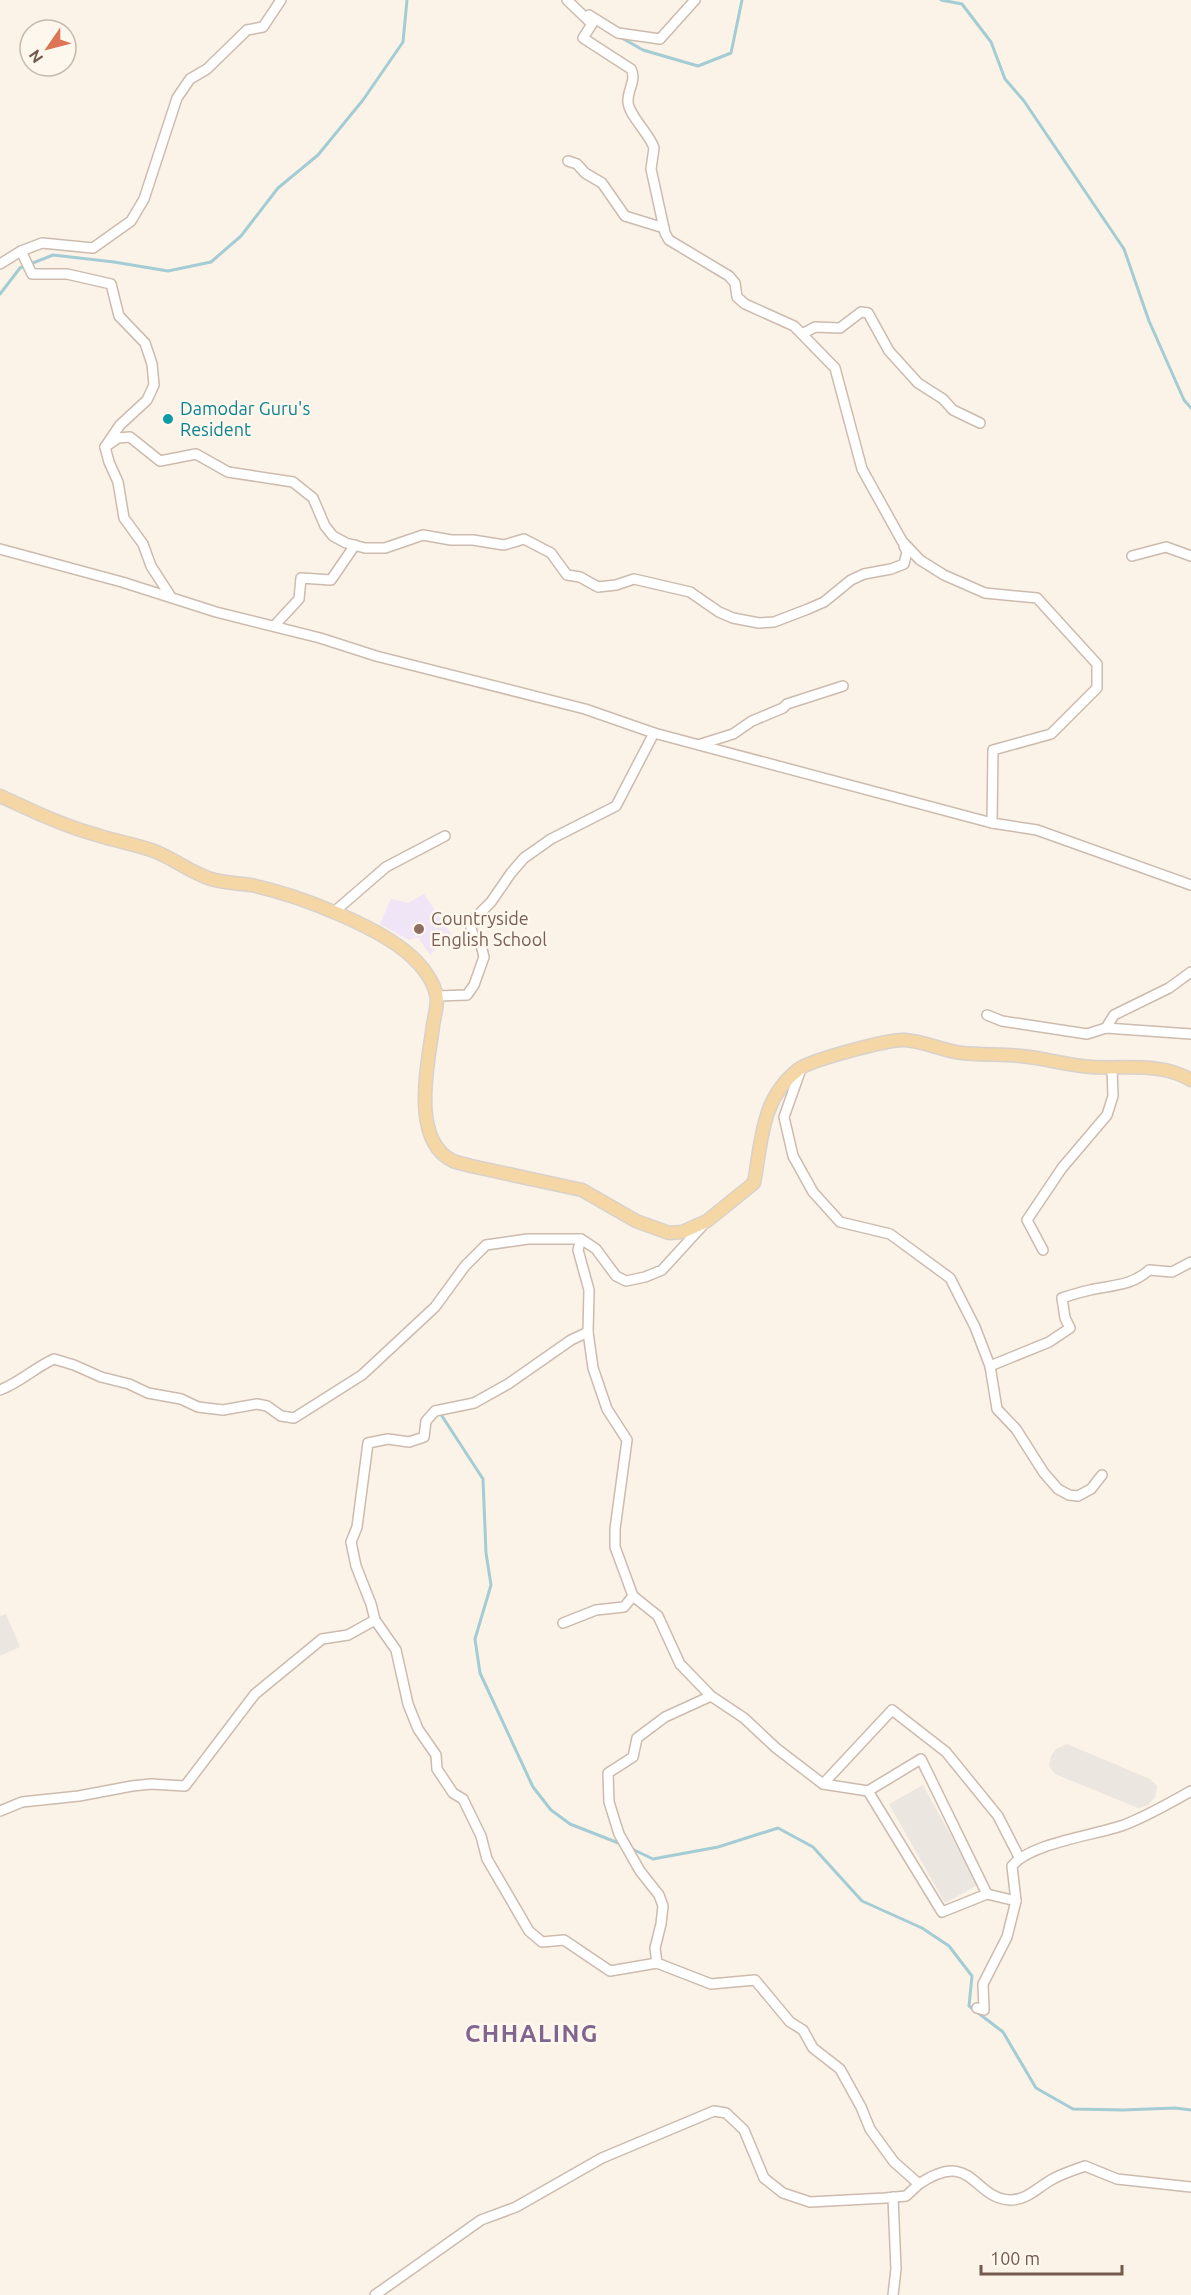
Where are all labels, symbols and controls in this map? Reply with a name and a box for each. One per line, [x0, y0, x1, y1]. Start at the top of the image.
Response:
north arrow [18, 18, 78, 78]
text: N [25, 47, 47, 67]
place label: Damodar Guru's Resident [180, 398, 310, 439]
marker: Damodar Guru's Resident [161, 412, 175, 426]
place label: Countryside English School [431, 908, 547, 949]
marker: Countryside English School [412, 922, 426, 936]
district label: CHHALING [465, 2020, 599, 2047]
scale bar [981, 2238, 1122, 2276]
text: 100 m [990, 2248, 1040, 2268]

